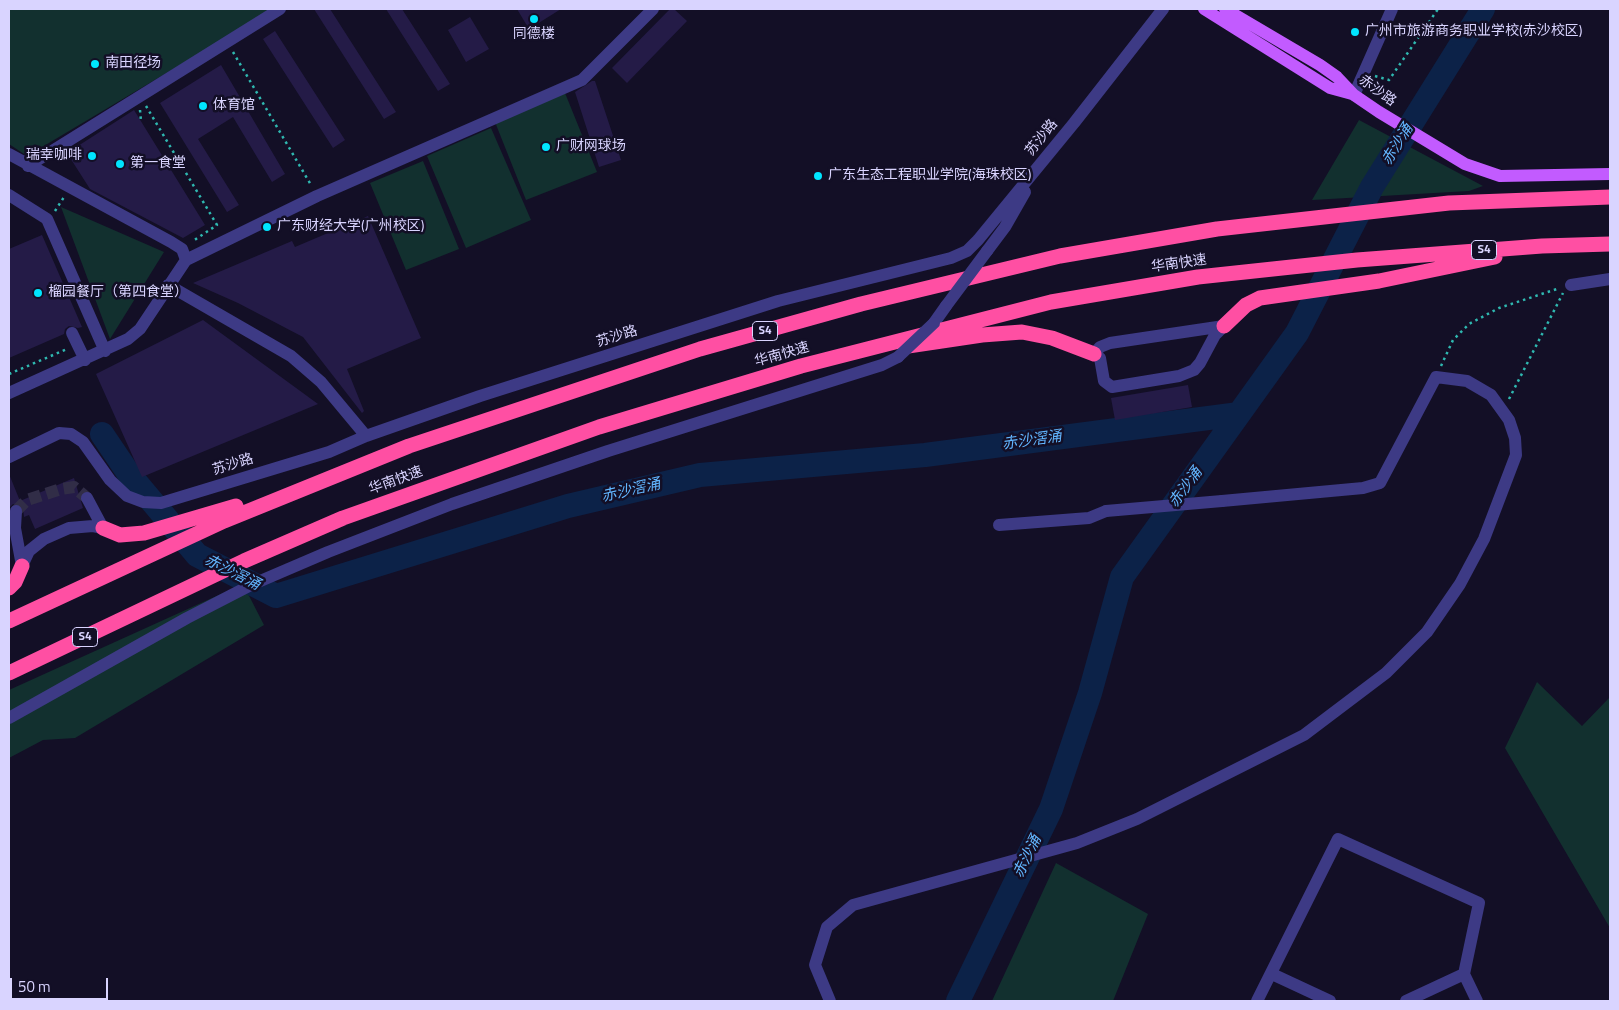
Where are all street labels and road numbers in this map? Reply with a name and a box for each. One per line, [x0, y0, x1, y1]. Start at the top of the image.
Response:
street label: 赤沙路 [1355, 72, 1399, 110]
street label: 苏沙路 [1022, 116, 1062, 160]
road number: S4 [1472, 240, 1496, 260]
street label: 华南快速 [1150, 252, 1208, 276]
road number: S4 [752, 322, 778, 341]
street label: 苏沙路 [594, 323, 640, 351]
street label: 华南快速 [753, 339, 811, 371]
street label: 苏沙路 [210, 451, 256, 479]
street label: 华南快速 [367, 464, 425, 498]
road number: S4 [72, 628, 98, 646]

